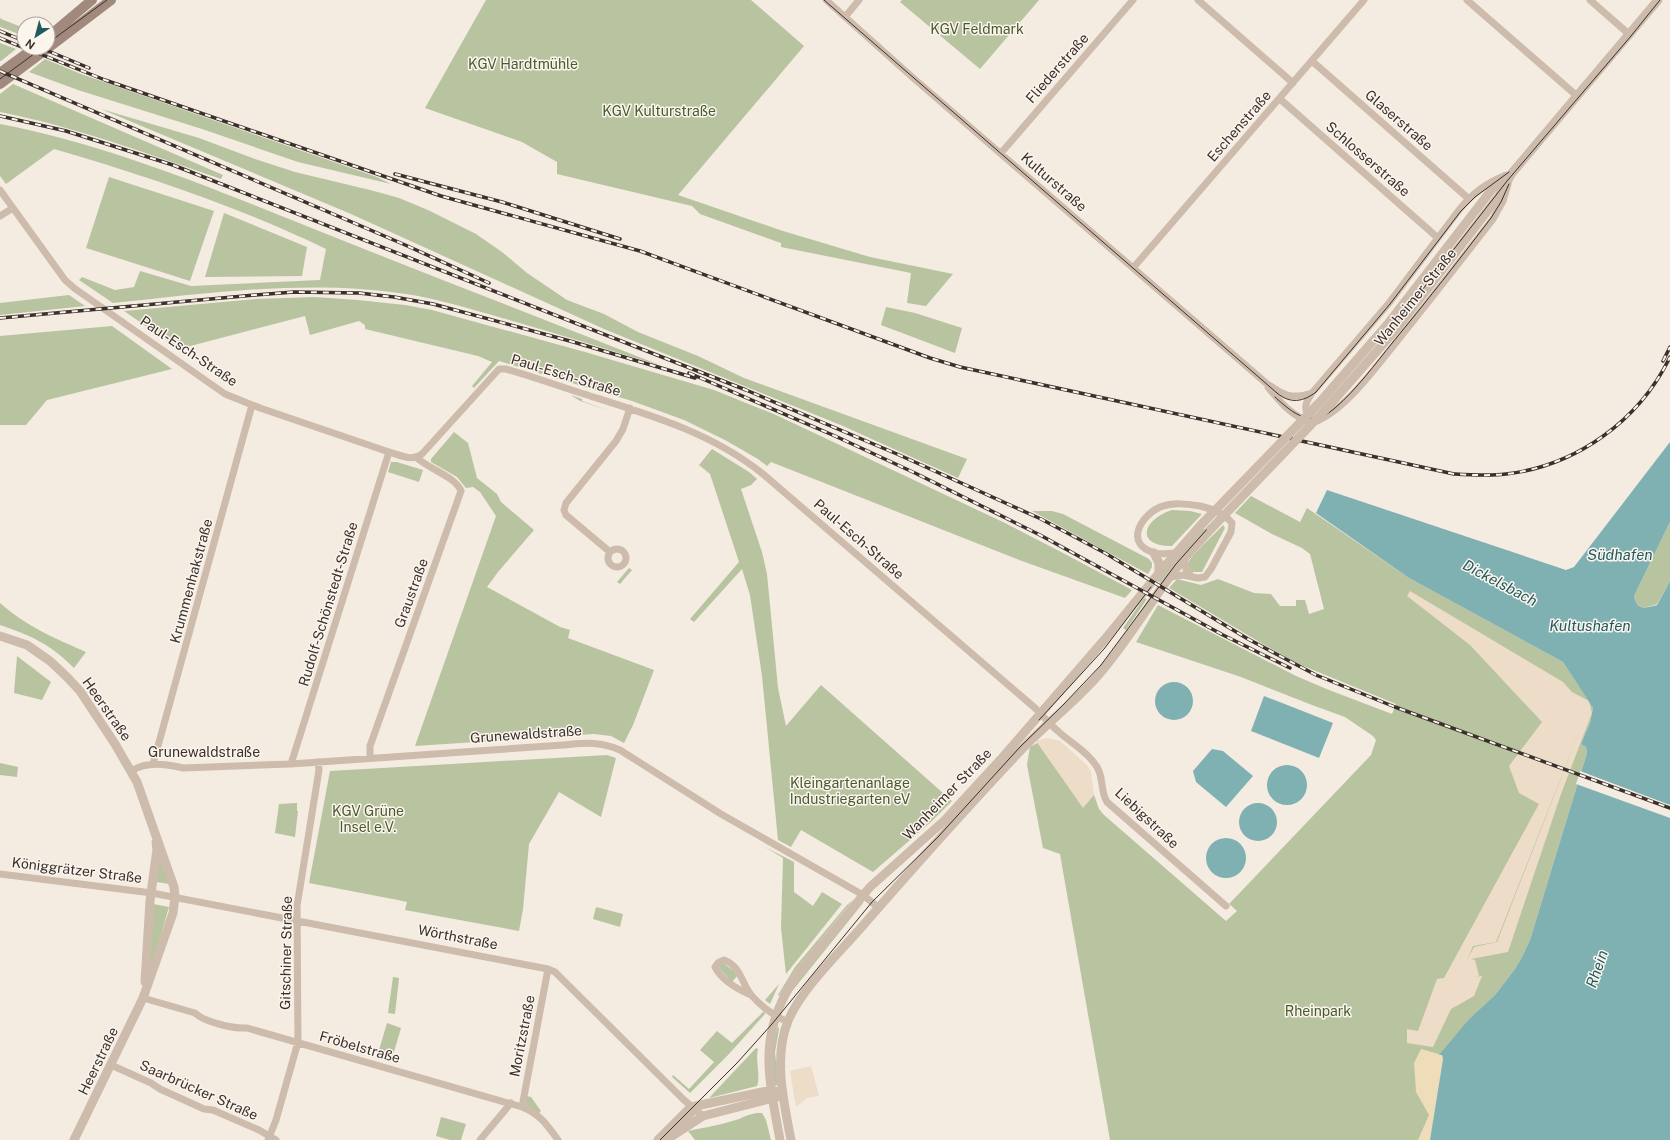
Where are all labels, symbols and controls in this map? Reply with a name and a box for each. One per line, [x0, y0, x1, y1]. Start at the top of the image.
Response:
north arrow [16, 16, 56, 56]
park label: KGV Feldmark [930, 21, 1024, 37]
street label: Fliederstraße [1022, 30, 1092, 106]
text: N [23, 37, 37, 51]
park label: KGV Hardtmühle [468, 56, 578, 72]
street label: Glaserstraße [1362, 86, 1436, 154]
street label: Eschenstraße [1204, 87, 1274, 165]
park label: KGV Kulturstraße [602, 103, 716, 119]
street label: Schlosserstraße [1323, 118, 1413, 200]
street label: Kulturstraße [1018, 149, 1090, 215]
street label: Wanheimer Straße [1371, 245, 1459, 349]
street label: Paul-Esch-Straße [137, 313, 241, 390]
street label: Paul-Esch-Straße [509, 351, 623, 399]
street label: Paul-Esch-Straße [811, 496, 907, 582]
street label: Krummenhakstraße [167, 517, 215, 645]
street label: Rudolf-Schönstedt-Straße [295, 520, 361, 688]
water label: Südhafen [1587, 546, 1653, 563]
street label: Graustraße [391, 556, 431, 630]
water label: Dickelsbach [1460, 556, 1540, 609]
water label: Kultushafen [1549, 617, 1631, 634]
street label: Heerstraße [79, 674, 135, 744]
street label: Grunewaldstraße [470, 722, 583, 746]
street label: Grunewaldstraße [148, 744, 260, 760]
street label: Wanheimer Straße [899, 745, 995, 843]
park label: Kleingartenanlage Industriegarten eV [790, 775, 911, 807]
street label: Liebigstraße [1112, 784, 1182, 852]
park label: KGV Grüne Insel e.V. [332, 803, 404, 835]
street label: Königgrätzer Straße [11, 854, 143, 886]
street label: Gitschiner Straße [277, 896, 295, 1010]
street label: Wörthstraße [417, 921, 499, 953]
water label: Rhein [1582, 948, 1611, 990]
street label: Moritzstraße [506, 994, 538, 1078]
park label: Rheinpark [1285, 1003, 1351, 1019]
street label: Heerstraße [75, 1024, 121, 1098]
street label: Fröbelstraße [318, 1028, 402, 1066]
street label: Saarbrücker Straße [137, 1057, 261, 1123]

